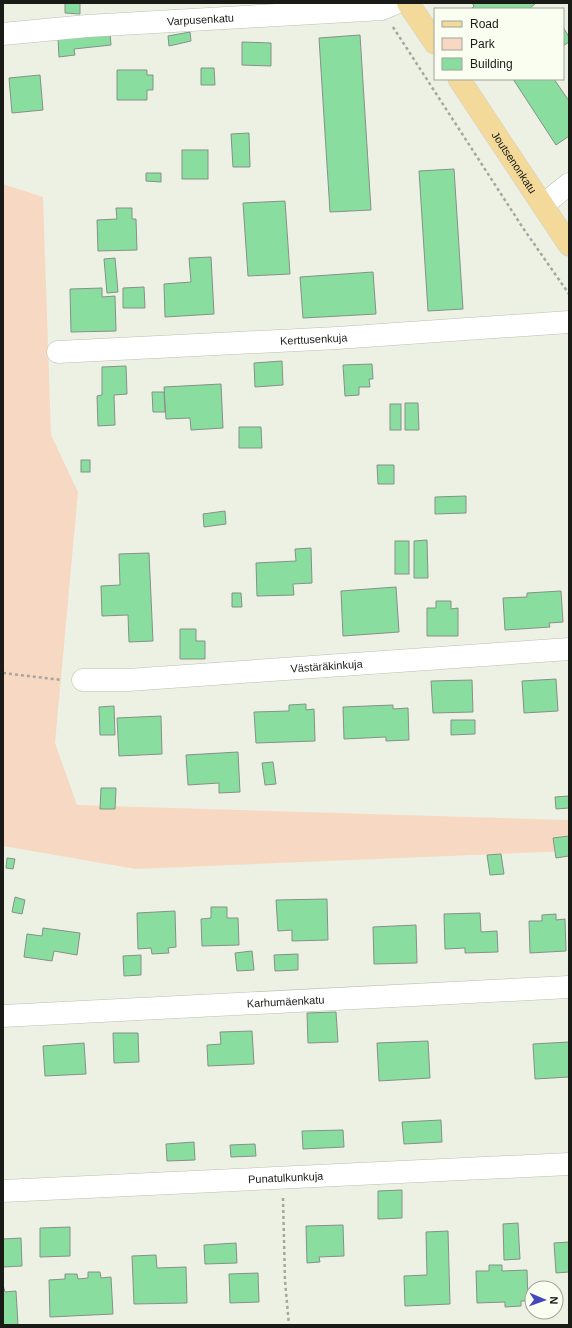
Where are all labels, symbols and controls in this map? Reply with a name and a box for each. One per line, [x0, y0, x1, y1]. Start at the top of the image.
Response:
legend [434, 8, 564, 80]
street label: Varpusenkatu [167, 12, 234, 27]
text: Road [470, 17, 499, 31]
text: Park [470, 37, 496, 51]
text: Building [470, 57, 513, 71]
street label: Joutsenonkatu [489, 129, 539, 196]
street label: Kerttusenkuja [280, 331, 349, 347]
street label: Västäräkinkuja [290, 657, 364, 675]
street label: Karhumäenkatu [246, 994, 325, 1010]
street label: Punatulkunkuja [248, 1170, 324, 1185]
north arrow [524, 1280, 564, 1320]
text: N [548, 1296, 560, 1305]

